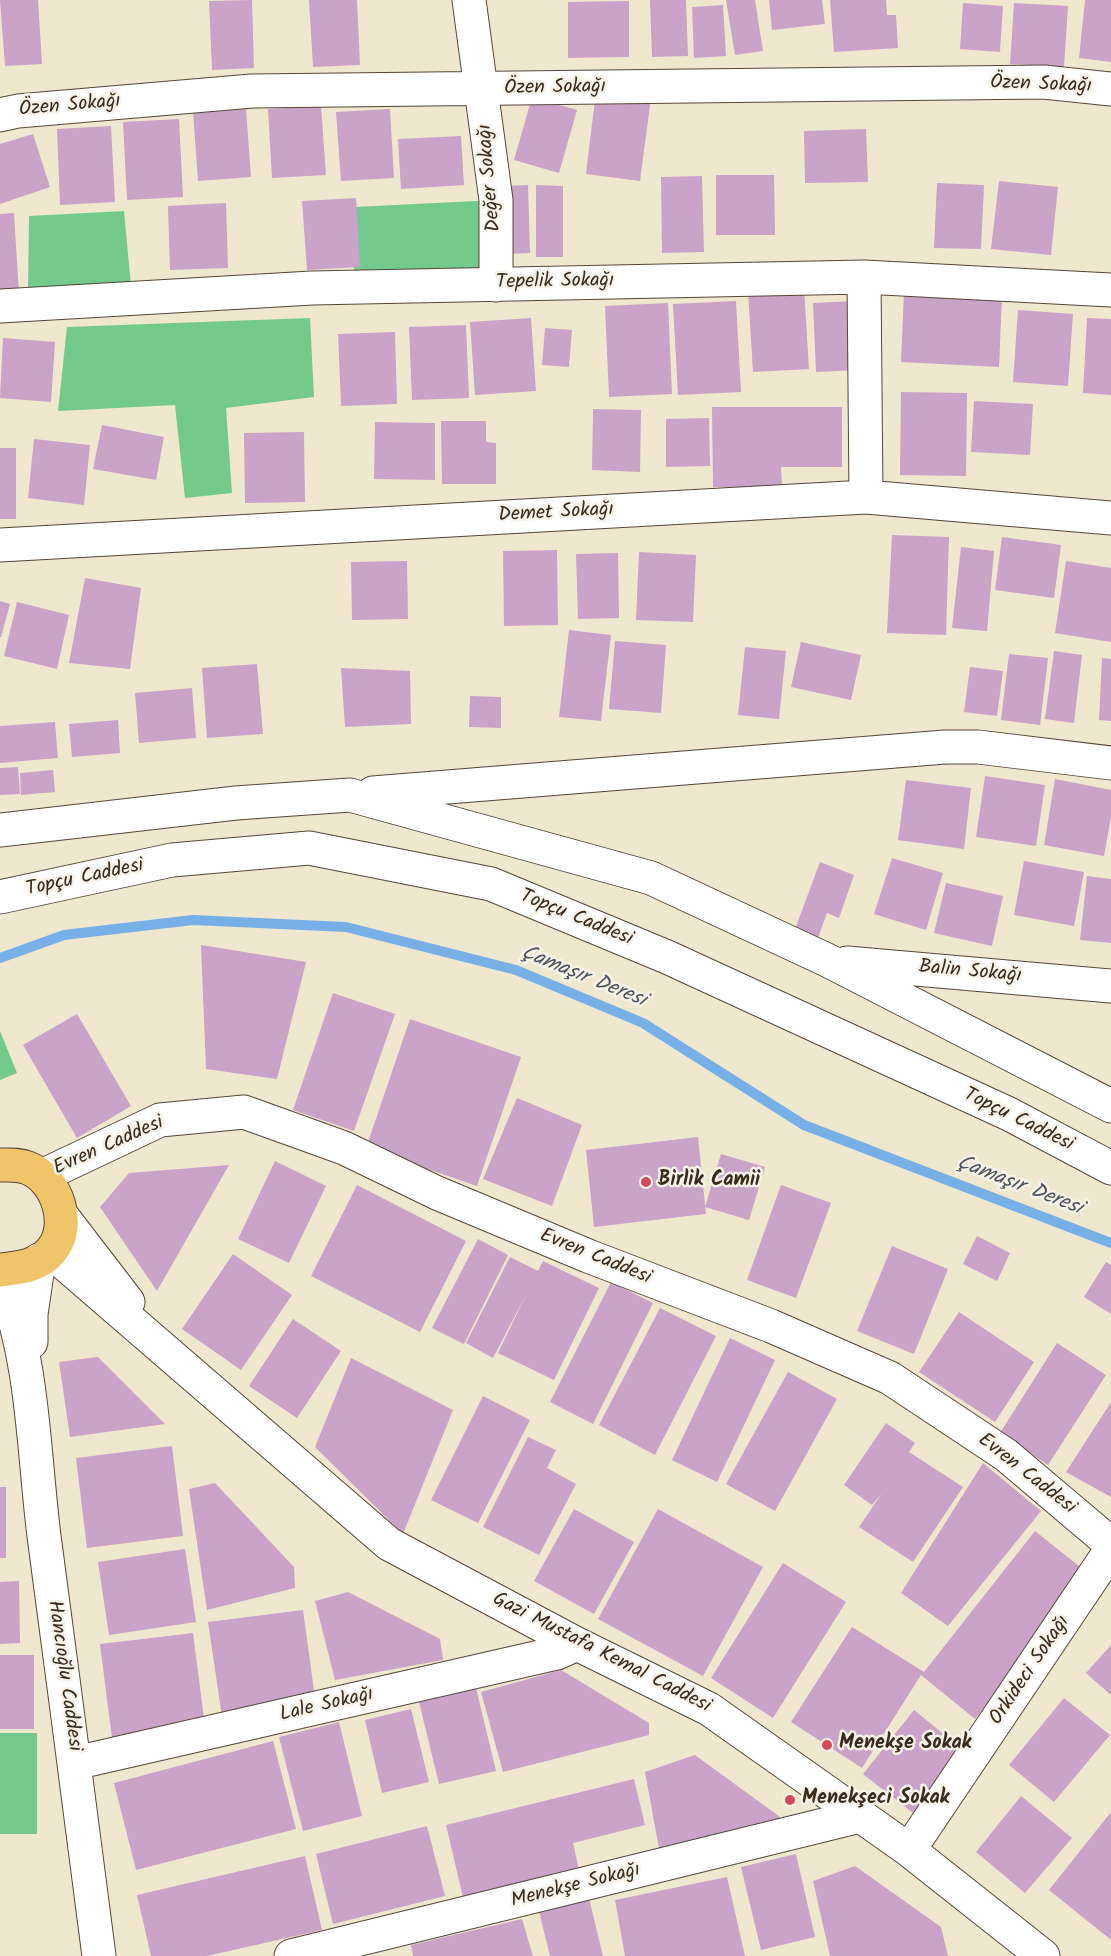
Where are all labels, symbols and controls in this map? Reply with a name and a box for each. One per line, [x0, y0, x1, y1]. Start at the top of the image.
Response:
street label: Özen Sokağı [990, 72, 1092, 100]
street label: Özen Sokağı [504, 76, 606, 102]
street label: Özen Sokağı [18, 91, 122, 123]
street label: Değer Sokağı [474, 123, 508, 233]
street label: Tepelik Sokağı [496, 270, 614, 296]
street label: Demet Sokağı [498, 499, 614, 529]
street label: Topçu Caddesi [24, 855, 146, 903]
street label: Topçu Caddesi [516, 885, 636, 953]
water label: Çamaşır Deresi [517, 942, 649, 1014]
street label: Balin Sokağı [917, 957, 1023, 989]
street label: Topçu Caddesi [959, 1084, 1077, 1158]
street label: Evren Caddesi [50, 1112, 168, 1182]
water label: Çamaşır Deresi [953, 1152, 1085, 1222]
place label: Birlik Camii [658, 1170, 760, 1194]
marker: Birlik Camii [639, 1175, 653, 1189]
street label: Evren Caddesi [536, 1225, 654, 1291]
street label: Evren Caddesi [972, 1429, 1080, 1521]
street label: Gazi Mustafa Kemal Caddesi [488, 1588, 714, 1720]
street label: Hancıoğlu Caddesi [41, 1599, 85, 1753]
street label: Orkideci Sokağı [986, 1612, 1076, 1730]
street label: Lale Sokağı [278, 1684, 376, 1728]
place label: Menekşe Sokak [839, 1733, 971, 1757]
marker: Menekşe Sokak [820, 1738, 834, 1752]
place label: Menekşeci Sokak [802, 1788, 949, 1812]
marker: Menekşeci Sokak [783, 1793, 797, 1807]
street label: Menekşe Sokağı [509, 1859, 643, 1915]

